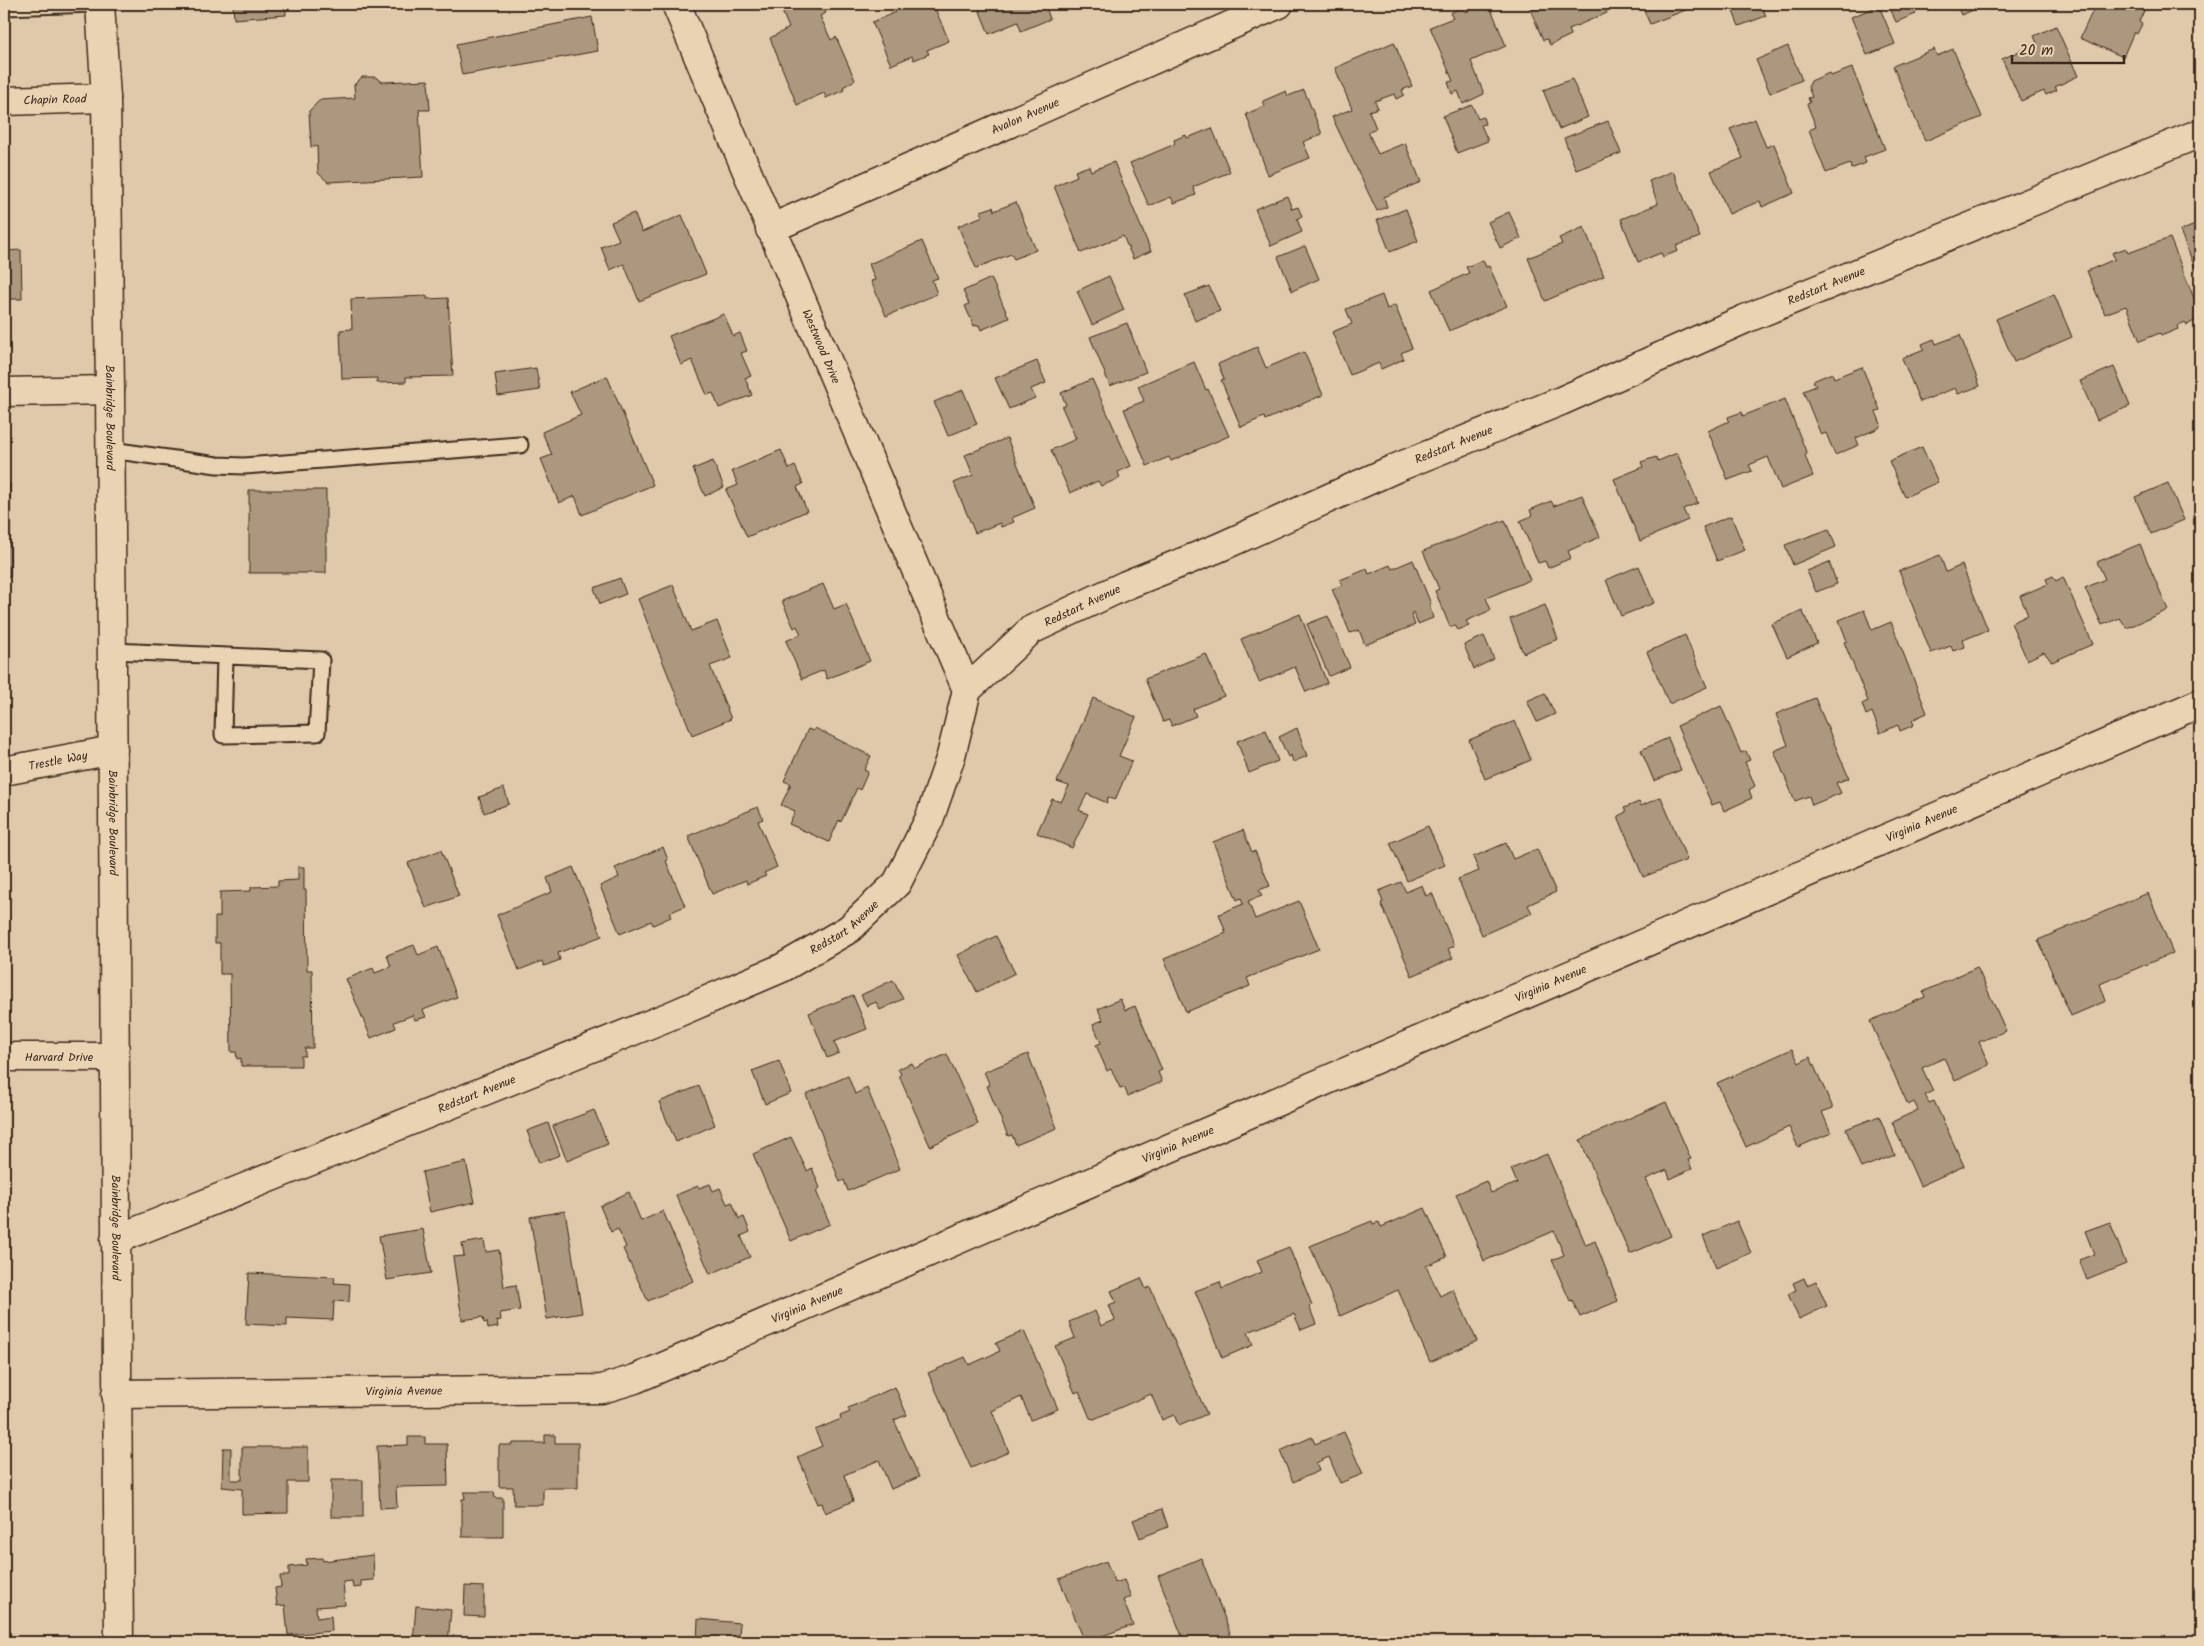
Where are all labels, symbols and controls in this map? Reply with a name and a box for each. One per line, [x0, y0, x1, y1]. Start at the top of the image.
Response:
scale bar [2012, 32, 2124, 64]
text: 20 m [2019, 39, 2053, 63]
street label: Chapin Road [23, 89, 88, 110]
street label: Avalon Avenue [988, 93, 1063, 140]
street label: Redstart Avenue [1784, 261, 1869, 310]
street label: Westwood Drive [797, 306, 846, 387]
street label: Bainbridge Boulevard [100, 365, 120, 472]
street label: Redstart Avenue [1412, 420, 1496, 469]
street label: Redstart Avenue [1041, 579, 1124, 632]
street label: Trestle Way [27, 746, 89, 776]
street label: Bainbridge Boulevard [103, 770, 123, 877]
street label: Virginia Avenue [1883, 799, 1961, 847]
street label: Redstart Avenue [806, 895, 884, 959]
street label: Virginia Avenue [1512, 959, 1590, 1007]
street label: Harvard Drive [25, 1048, 94, 1067]
street label: Redstart Avenue [435, 1070, 519, 1118]
street label: Virginia Avenue [1139, 1120, 1218, 1168]
street label: Bainbridge Boulevard [106, 1175, 126, 1282]
street label: Virginia Avenue [768, 1280, 847, 1329]
street label: Virginia Avenue [365, 1381, 443, 1401]

